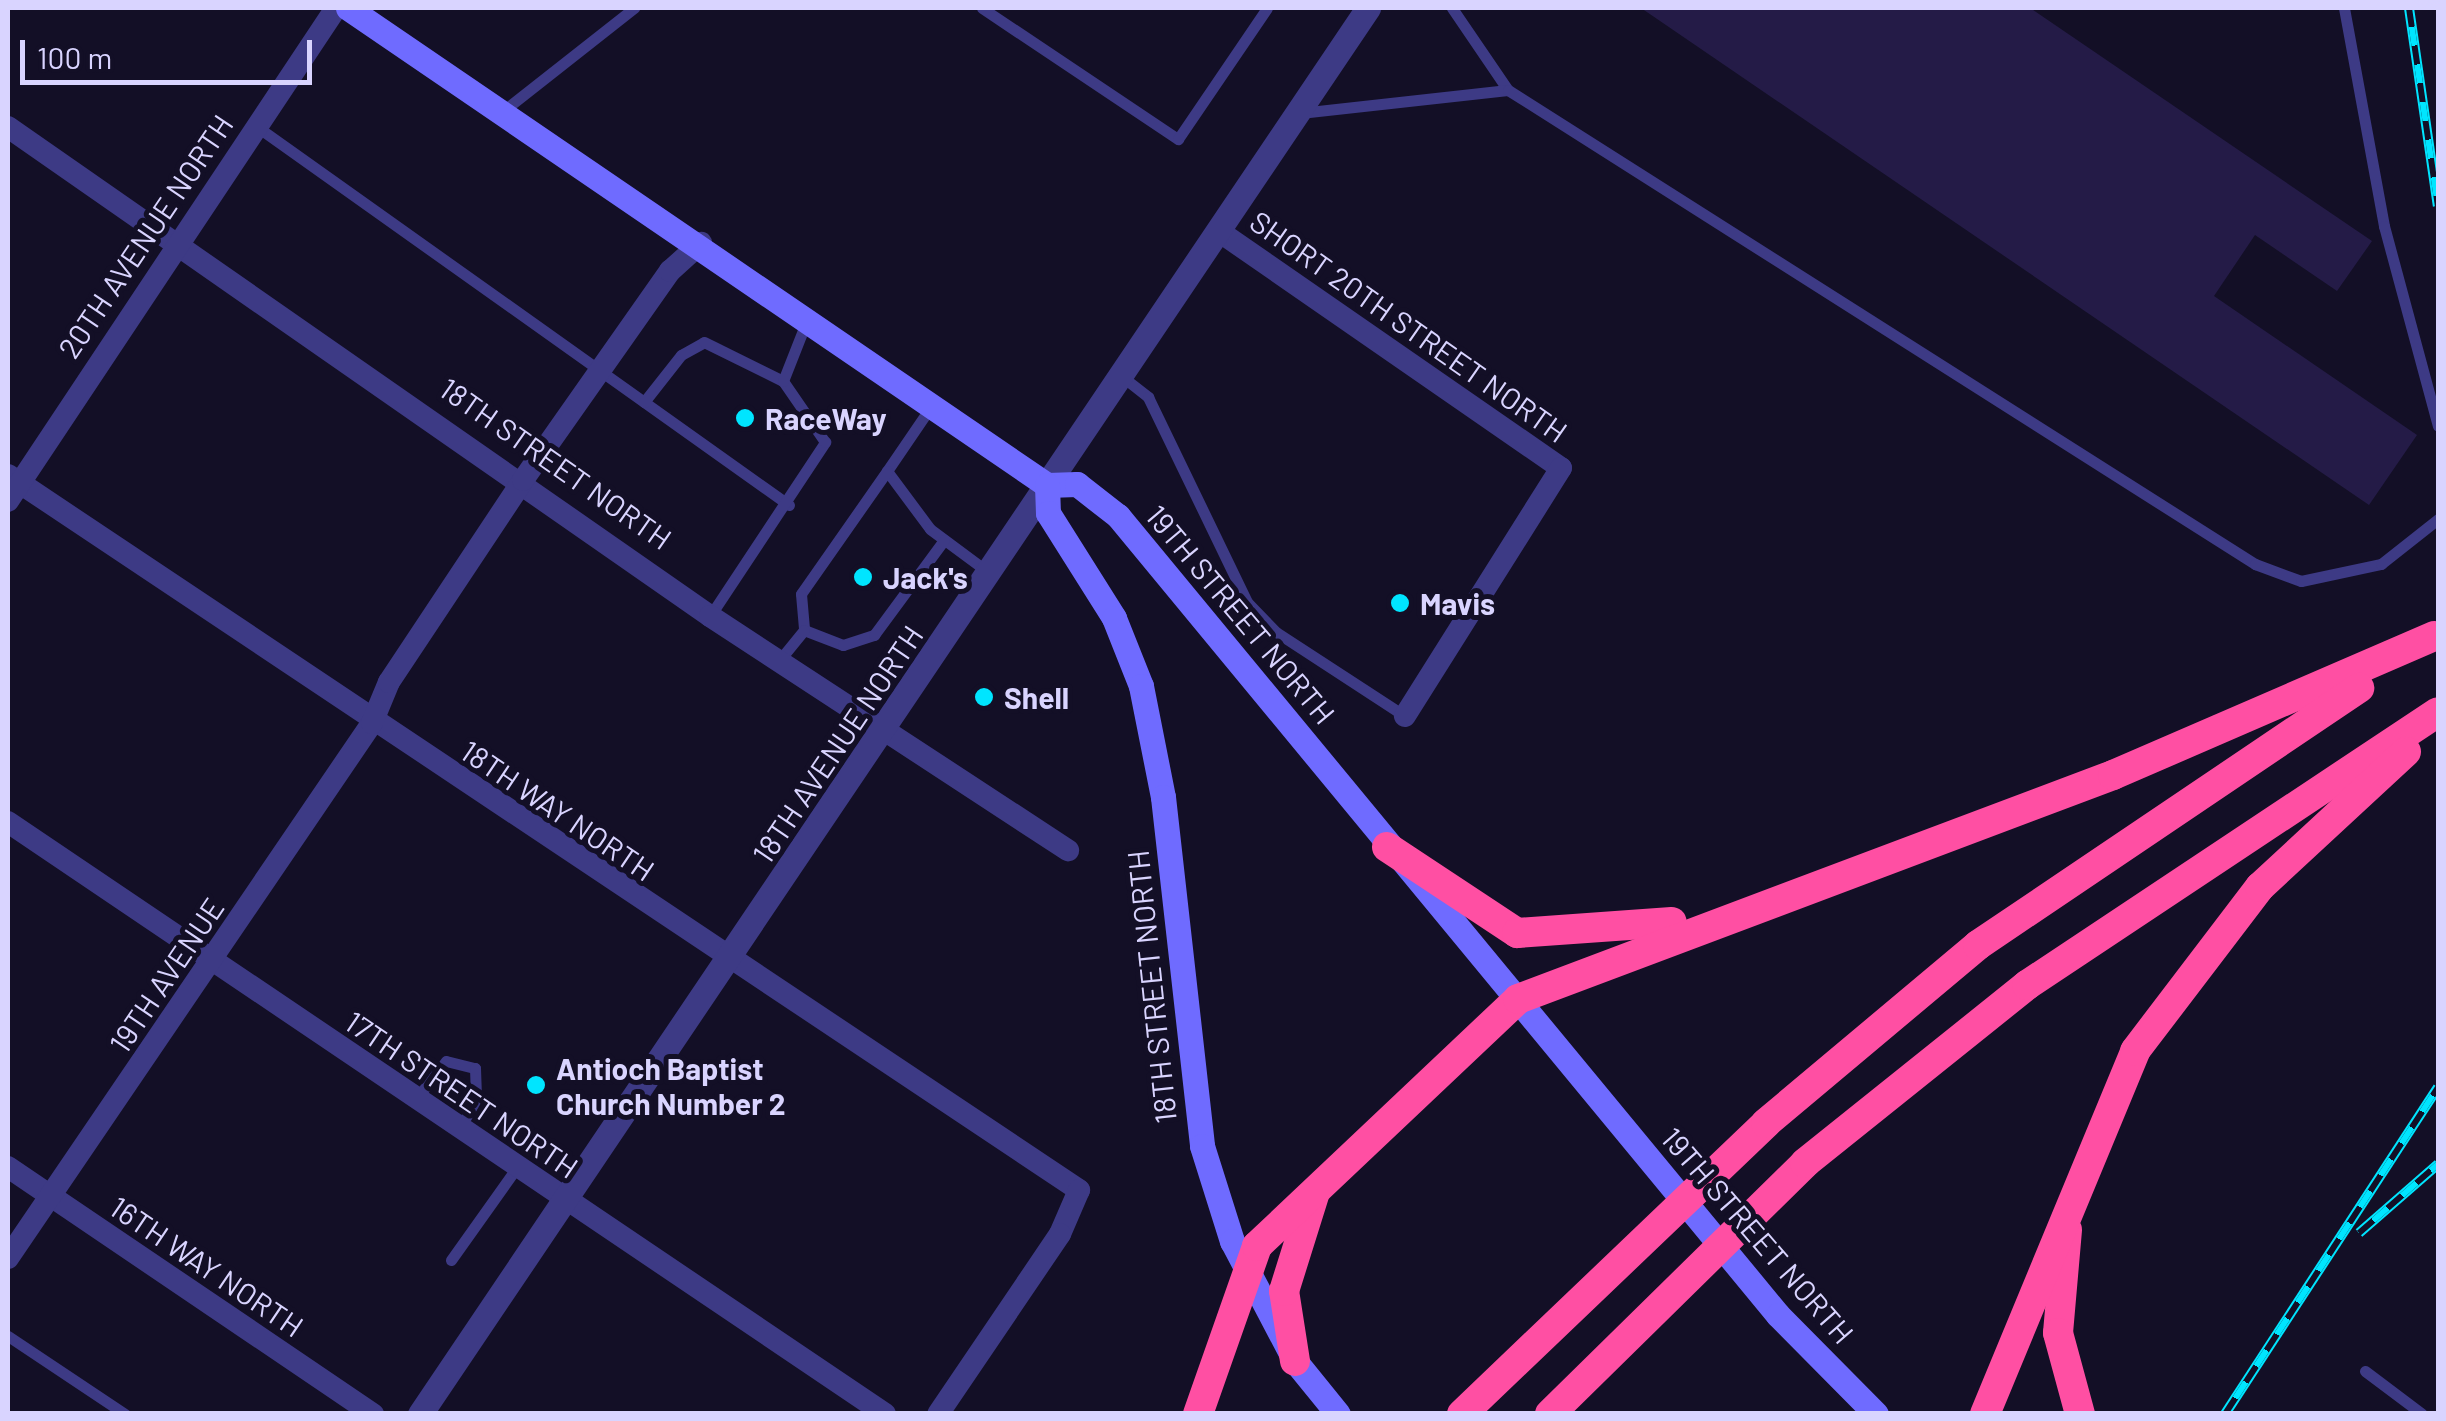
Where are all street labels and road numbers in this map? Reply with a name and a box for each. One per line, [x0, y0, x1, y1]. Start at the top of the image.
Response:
street label: 20TH AVENUE NORTH [50, 107, 240, 365]
street label: SHORT 20TH STREET NORTH [1244, 203, 1574, 449]
street label: 18TH STREET NORTH [433, 370, 679, 556]
street label: 19TH STREET NORTH [1139, 497, 1343, 731]
street label: 18TH AVENUE NORTH [744, 618, 930, 870]
street label: 18TH WAY NORTH [455, 732, 661, 888]
street label: 18TH STREET NORTH [1119, 849, 1183, 1125]
street label: 19TH AVENUE [101, 891, 231, 1059]
street label: 17TH STREET NORTH [339, 1003, 585, 1185]
street label: 19TH STREET NORTH [1654, 1120, 1862, 1350]
street label: 16TH WAY NORTH [104, 1188, 310, 1344]

